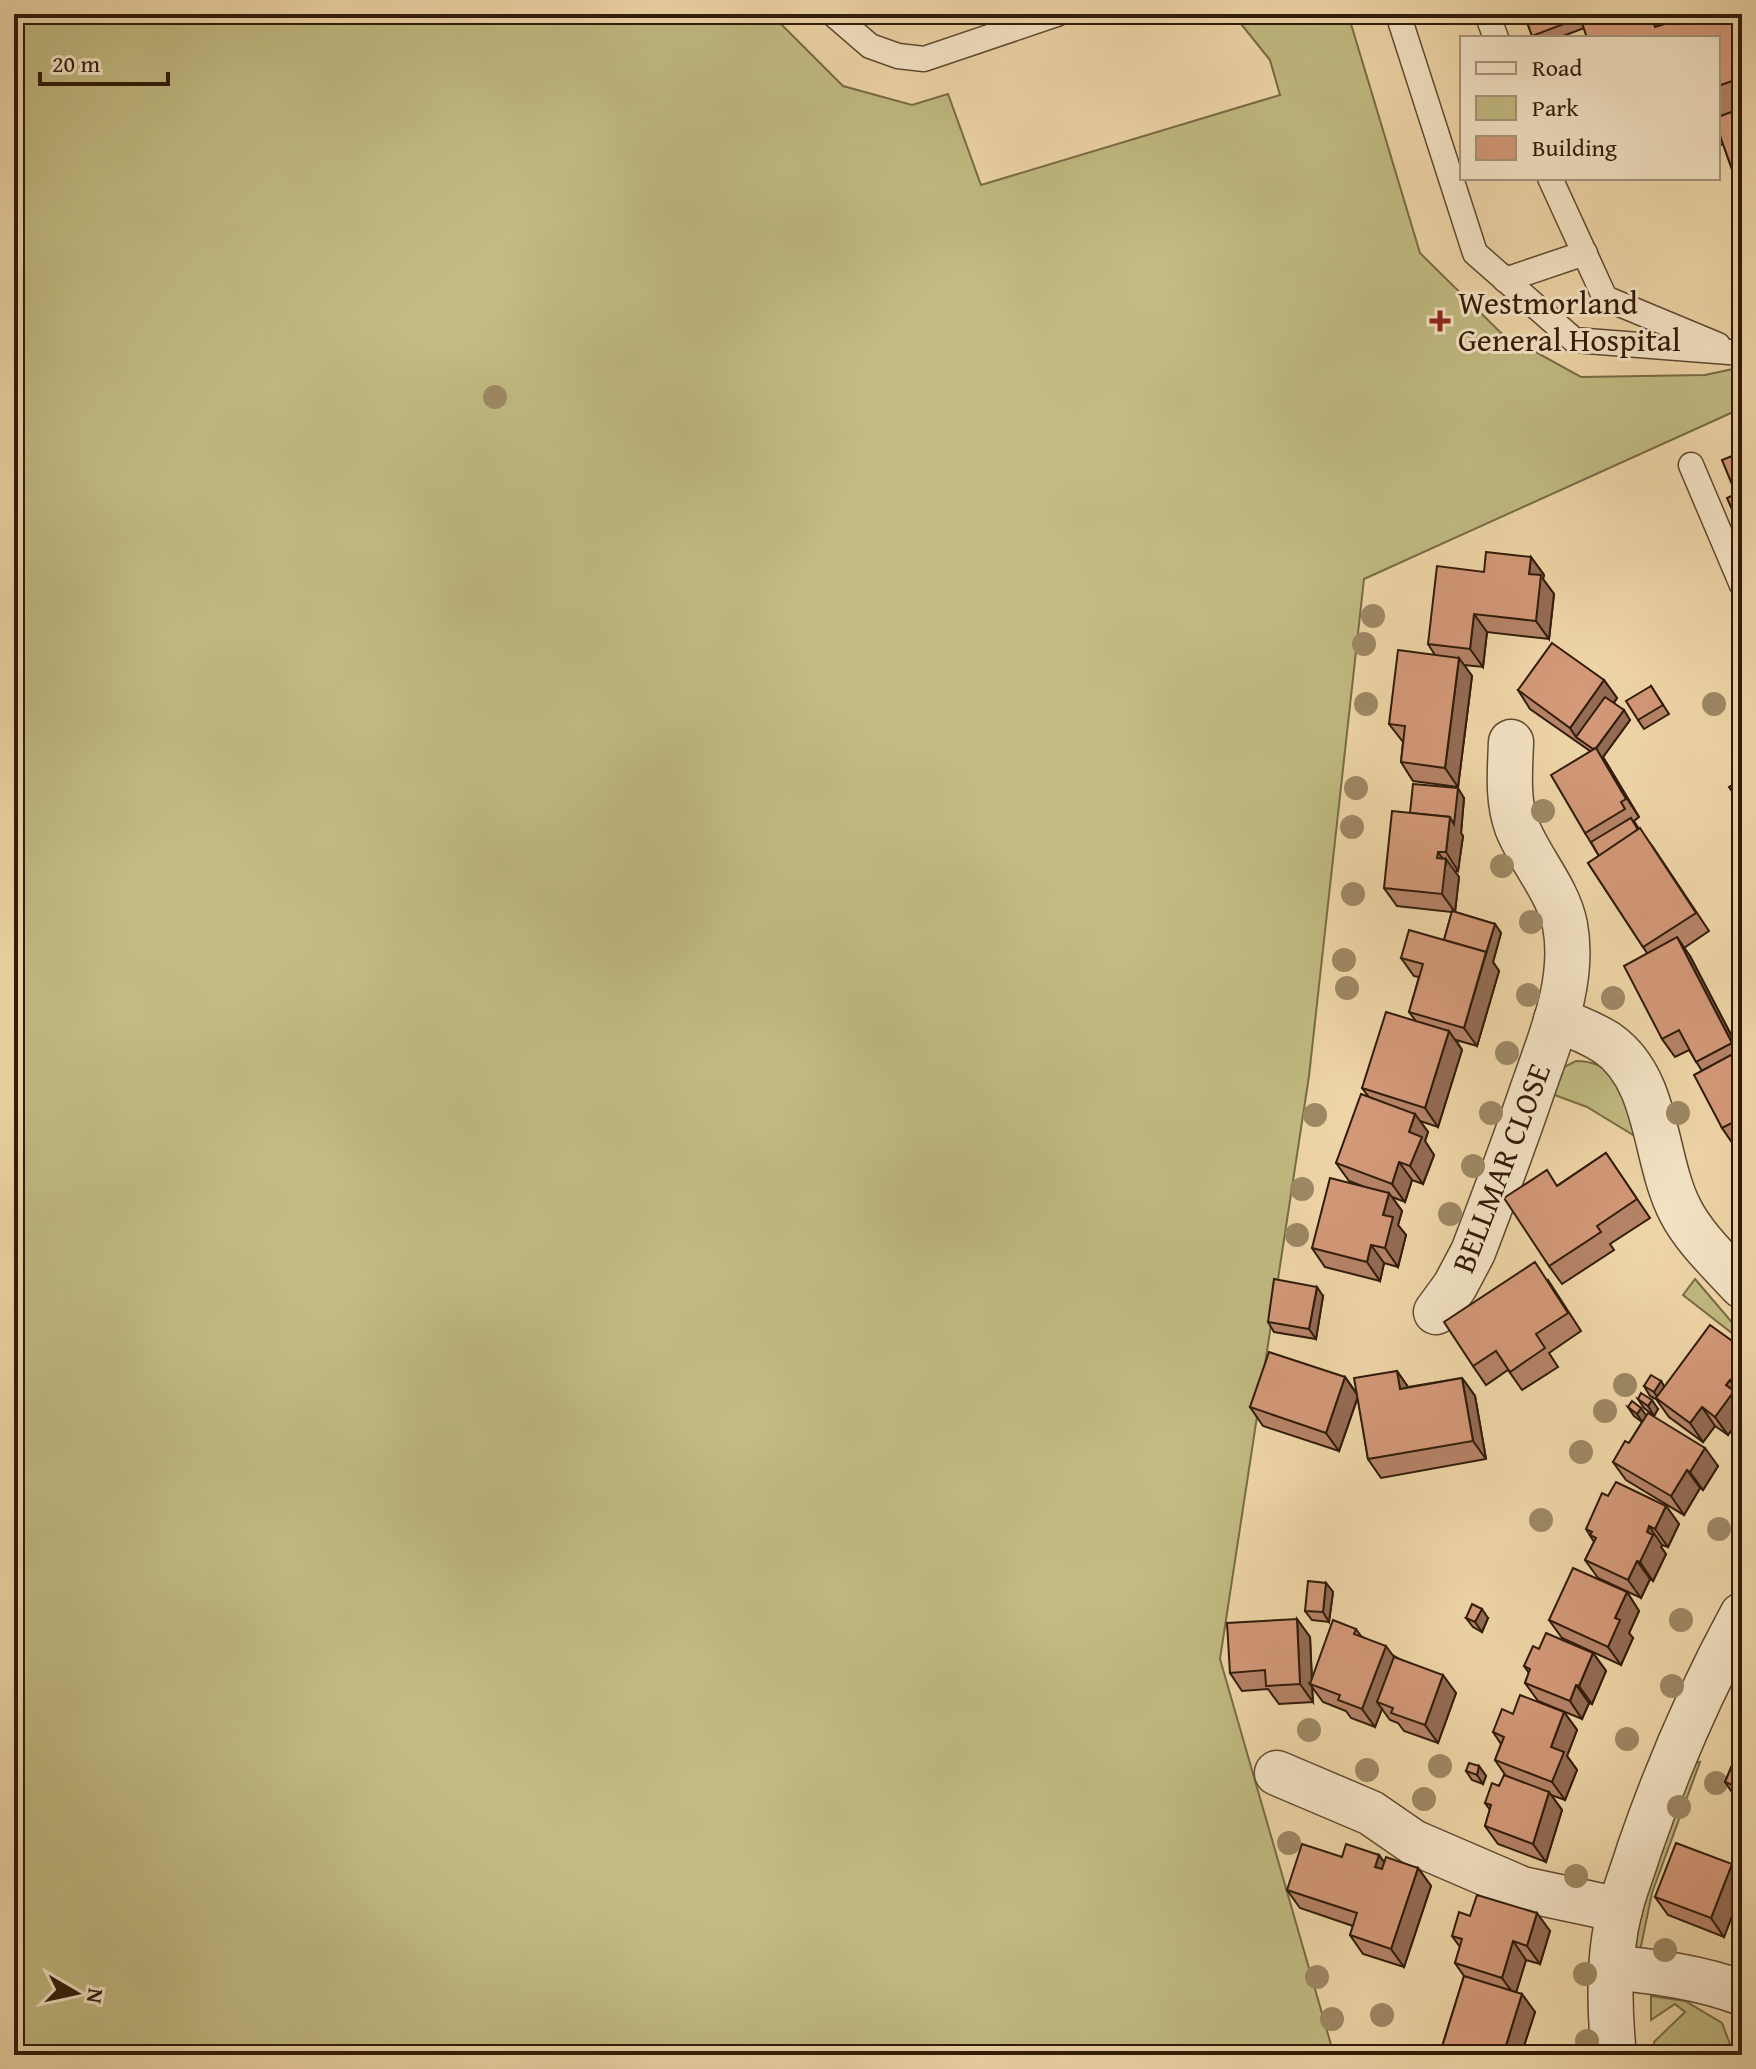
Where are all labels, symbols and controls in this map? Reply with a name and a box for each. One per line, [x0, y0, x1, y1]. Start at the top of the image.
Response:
scale bar [40, 36, 168, 86]
legend [1460, 36, 1720, 180]
text: 20 m [52, 46, 100, 81]
text: Road [1532, 50, 1582, 85]
text: Park [1532, 90, 1579, 125]
text: Building [1532, 130, 1617, 165]
place label: Westmorland General Hospital [1458, 279, 1681, 363]
marker: Westmorland General Hospital [1429, 310, 1451, 332]
street label: BELLMAR CLOSE [1439, 1056, 1562, 1279]
north arrow [36, 1953, 116, 2033]
text: N [79, 1986, 113, 2006]

